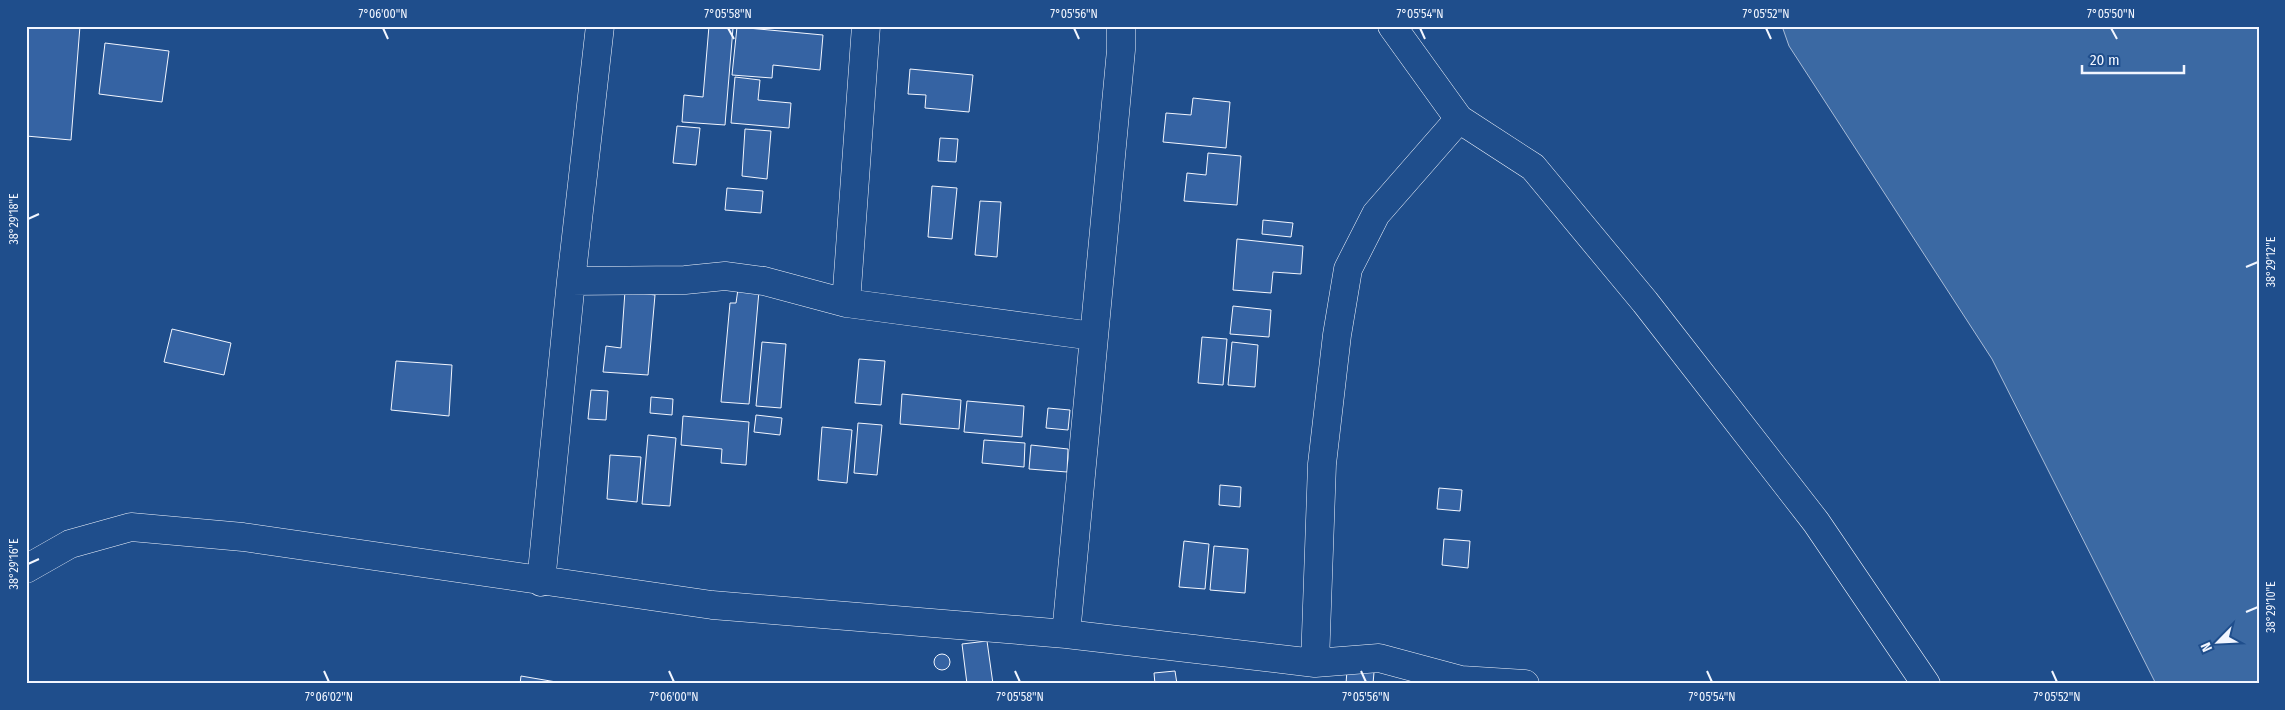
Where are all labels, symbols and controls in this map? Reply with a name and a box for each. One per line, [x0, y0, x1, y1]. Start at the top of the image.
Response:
text: 7°06'00"N [358, 7, 408, 21]
text: 7°05'58"N [704, 7, 752, 21]
text: 7°05'56"N [1050, 7, 1098, 21]
text: 7°05'54"N [1397, 7, 1443, 21]
text: 7°05'52"N [1743, 7, 1789, 21]
text: 7°05'50"N [2087, 7, 2135, 21]
scale bar [2082, 42, 2185, 74]
text: 20 m [2090, 51, 2120, 69]
text: 38°29'18"E [7, 193, 21, 245]
text: 38°29'12"E [2264, 236, 2278, 287]
text: 38°29'16"E [7, 538, 21, 590]
text: 38°29'10"E [2264, 581, 2278, 633]
north arrow [2192, 618, 2242, 668]
text: N [2197, 640, 2216, 654]
text: 7°06'02"N [305, 690, 353, 704]
text: 7°06'00"N [649, 690, 699, 704]
text: 7°05'58"N [996, 690, 1044, 704]
text: 7°05'56"N [1342, 690, 1390, 704]
text: 7°05'54"N [1689, 690, 1735, 704]
text: 7°05'52"N [2034, 690, 2080, 704]

